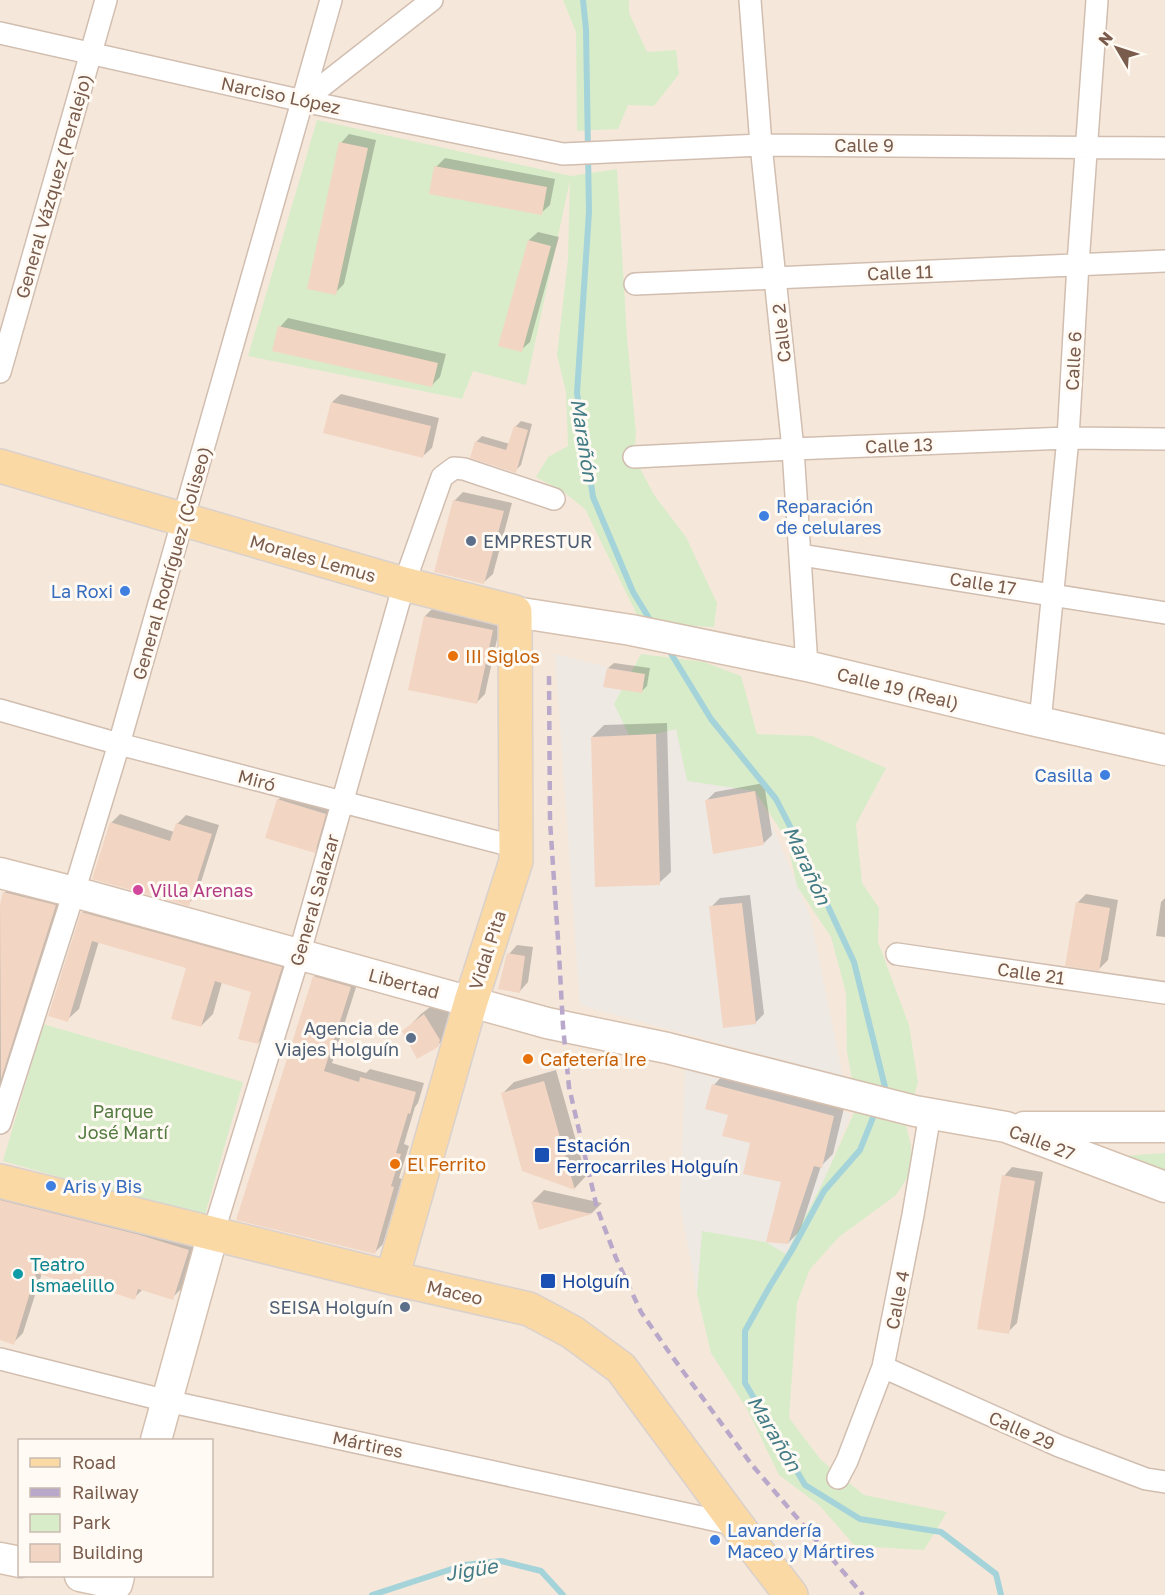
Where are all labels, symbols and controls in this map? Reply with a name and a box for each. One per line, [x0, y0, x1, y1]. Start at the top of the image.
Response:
north arrow [1087, 18, 1147, 78]
text: N [1094, 28, 1117, 50]
street label: General Vázquez (Peralejo) [10, 71, 96, 301]
street label: Narciso López [219, 72, 343, 118]
street label: Calle 9 [834, 134, 894, 156]
street label: Calle 11 [867, 260, 934, 284]
street label: Calle 2 [767, 302, 795, 364]
street label: Calle 6 [1060, 331, 1086, 391]
water label: Marañón [567, 397, 604, 484]
street label: Calle 13 [865, 433, 933, 457]
street label: General Rodríguez (Coliseo) [127, 444, 215, 682]
place label: Reparación de celulares [776, 495, 882, 538]
marker: Reparación de celulares [757, 509, 771, 523]
street label: Morales Lemus [247, 529, 379, 587]
place label: EMPRESTUR [483, 530, 592, 552]
marker: EMPRESTUR [464, 534, 478, 548]
street label: Calle 17 [948, 567, 1018, 599]
place label: La Roxi [51, 580, 113, 602]
marker: La Roxi [118, 584, 132, 598]
place label: III Siglos [465, 645, 540, 667]
marker: III Siglos [446, 649, 460, 663]
street label: Calle 19 (Real) [835, 662, 961, 714]
street label: Miró [236, 764, 278, 796]
place label: Casilla [1035, 764, 1093, 786]
marker: Casilla [1098, 768, 1112, 782]
water label: Marañón [779, 822, 837, 909]
street label: General Salazar [285, 832, 343, 968]
place label: Villa Arenas [150, 879, 253, 901]
marker: Villa Arenas [131, 883, 145, 897]
street label: Vidal Pita [464, 907, 510, 993]
street label: Calle 21 [996, 957, 1066, 989]
street label: Libertad [366, 963, 442, 1003]
place label: Agencia de Viajes Holguín [275, 1017, 399, 1060]
marker: Agencia de Viajes Holguín [404, 1031, 418, 1045]
place label: Cafetería Ire [540, 1048, 646, 1070]
marker: Cafetería Ire [521, 1052, 535, 1066]
park label: Parque José Martí [78, 1100, 169, 1143]
street label: Calle 27 [1006, 1119, 1078, 1165]
place label: Estación Ferrocarriles Holguín [556, 1134, 738, 1177]
marker: Estación Ferrocarriles Holguín [533, 1146, 551, 1164]
place label: El Ferrito [407, 1153, 486, 1175]
marker: El Ferrito [388, 1157, 402, 1171]
place label: Aris y Bis [63, 1175, 142, 1197]
marker: Aris y Bis [44, 1179, 58, 1193]
place label: Teatro Ismaelillo [30, 1253, 114, 1296]
marker: Teatro Ismaelillo [11, 1267, 25, 1281]
street label: Calle 4 [881, 1269, 913, 1331]
place label: Holguín [562, 1270, 630, 1292]
marker: Holguín [539, 1272, 557, 1290]
street label: Maceo [425, 1275, 485, 1309]
place label: SEISA Holguín [269, 1296, 393, 1318]
marker: SEISA Holguín [398, 1300, 412, 1314]
water label: Marañón [743, 1391, 807, 1476]
street label: Calle 29 [986, 1406, 1058, 1454]
street label: Mártires [331, 1426, 405, 1462]
legend [18, 1439, 213, 1577]
text: Road [72, 1451, 116, 1473]
text: Railway [72, 1481, 139, 1503]
text: Park [72, 1511, 111, 1533]
place label: Lavandería Maceo y Mártires [727, 1519, 875, 1562]
marker: Lavandería Maceo y Mártires [708, 1533, 722, 1547]
text: Building [72, 1541, 143, 1563]
water label: Jigüe [443, 1553, 500, 1586]

